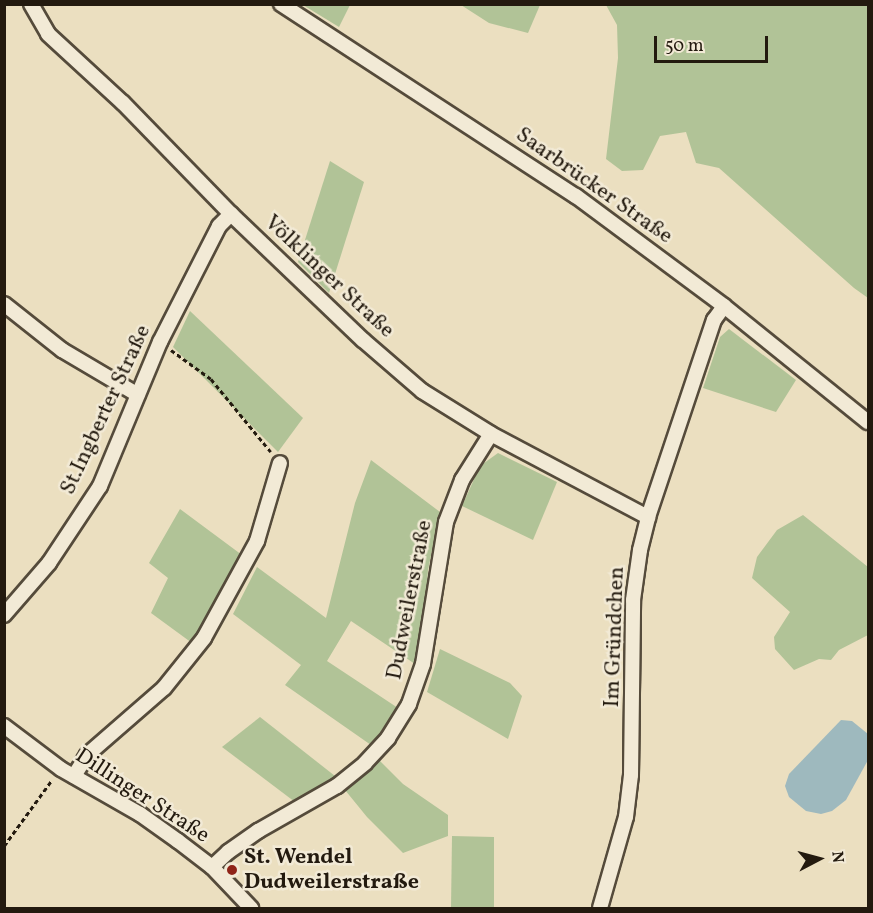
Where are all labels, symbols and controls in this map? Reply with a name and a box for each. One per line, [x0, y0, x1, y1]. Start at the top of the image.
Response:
scale bar [657, 24, 771, 62]
text: 50 m [665, 34, 704, 59]
street label: Saarbrücker Straße [510, 122, 678, 250]
street label: Völklinger Straße [258, 210, 400, 344]
street label: St.Ingberter Straße [55, 321, 157, 499]
street label: Dudweilerstraße [382, 518, 438, 682]
street label: Im Gründchen [599, 566, 631, 708]
street label: Dillinger Straße [70, 743, 214, 849]
north arrow [789, 829, 849, 889]
place label: St. Wendel Dudweilerstraße [244, 844, 419, 896]
text: N [825, 850, 848, 864]
marker: St. Wendel Dudweilerstraße [225, 863, 239, 877]

